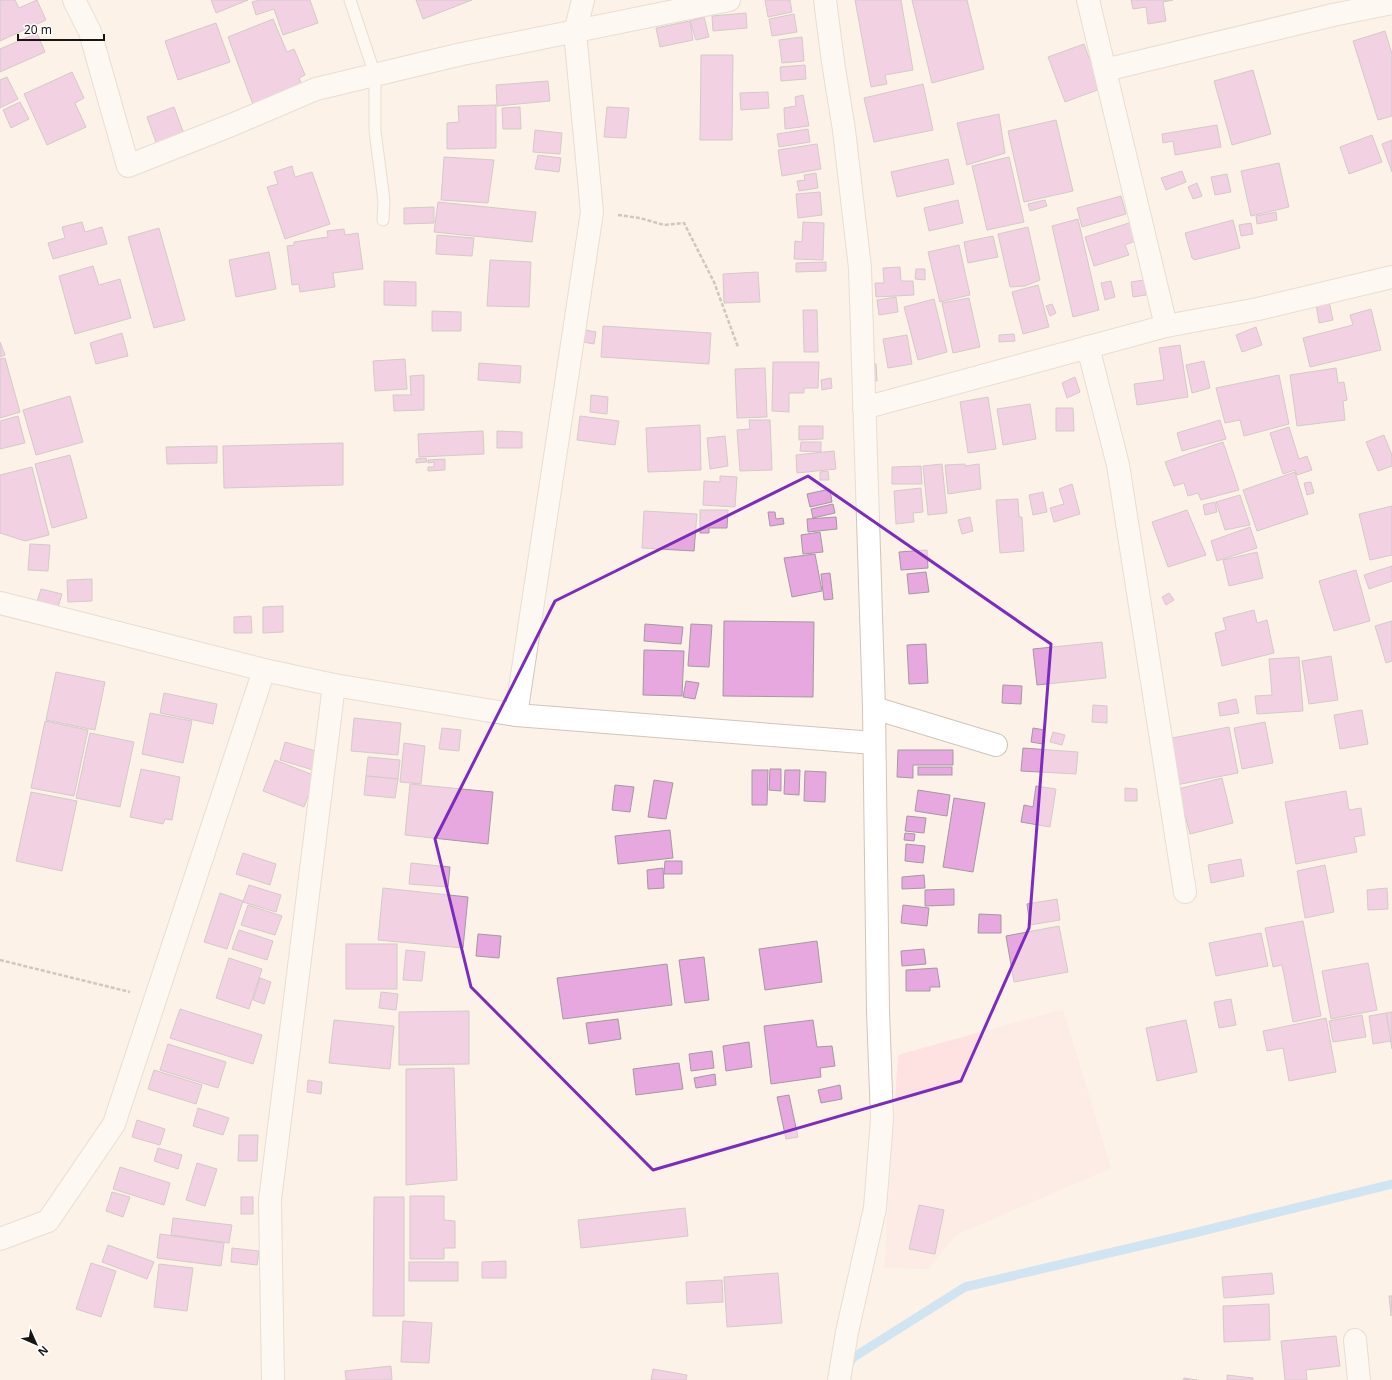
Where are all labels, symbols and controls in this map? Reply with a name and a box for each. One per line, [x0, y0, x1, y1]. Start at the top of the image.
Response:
scale bar [18, 16, 104, 42]
text: 20 m [24, 21, 52, 38]
north arrow [16, 1324, 56, 1364]
text: N [35, 1343, 52, 1360]

